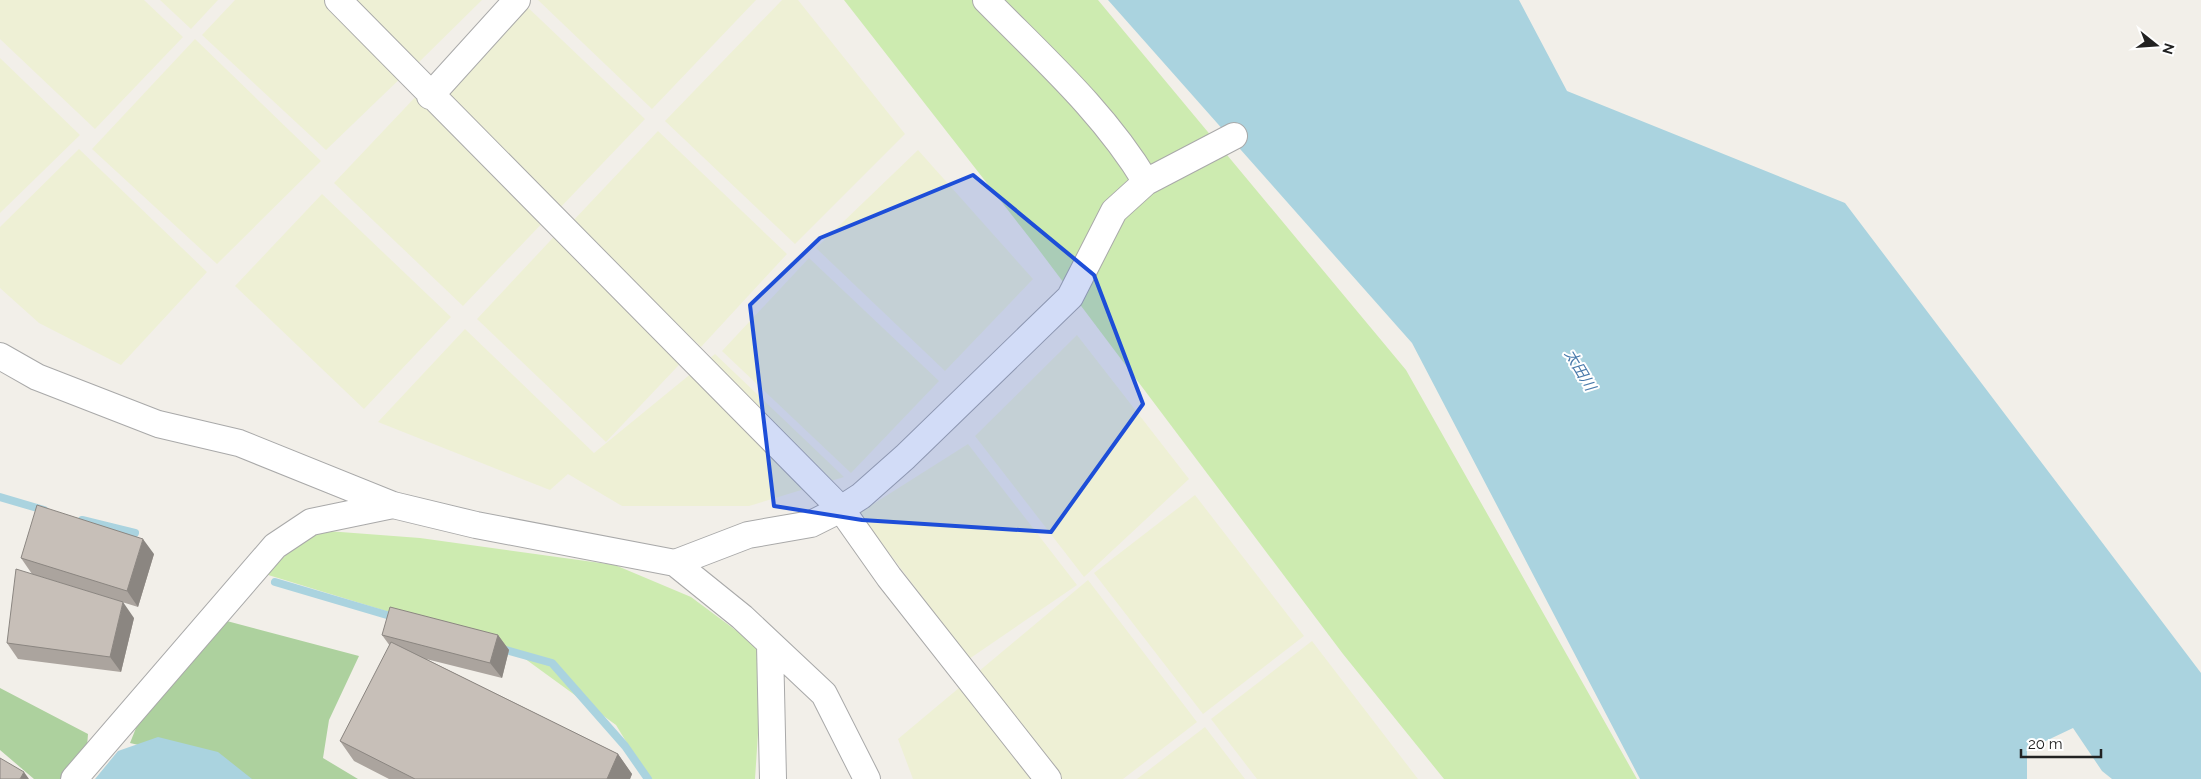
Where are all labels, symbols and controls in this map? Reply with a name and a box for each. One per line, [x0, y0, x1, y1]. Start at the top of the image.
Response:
north arrow [2131, 20, 2181, 70]
text: N [2159, 41, 2178, 56]
water label: 太田川 [1561, 346, 1600, 396]
scale bar [2021, 726, 2101, 758]
text: 20 m [2028, 735, 2063, 753]

